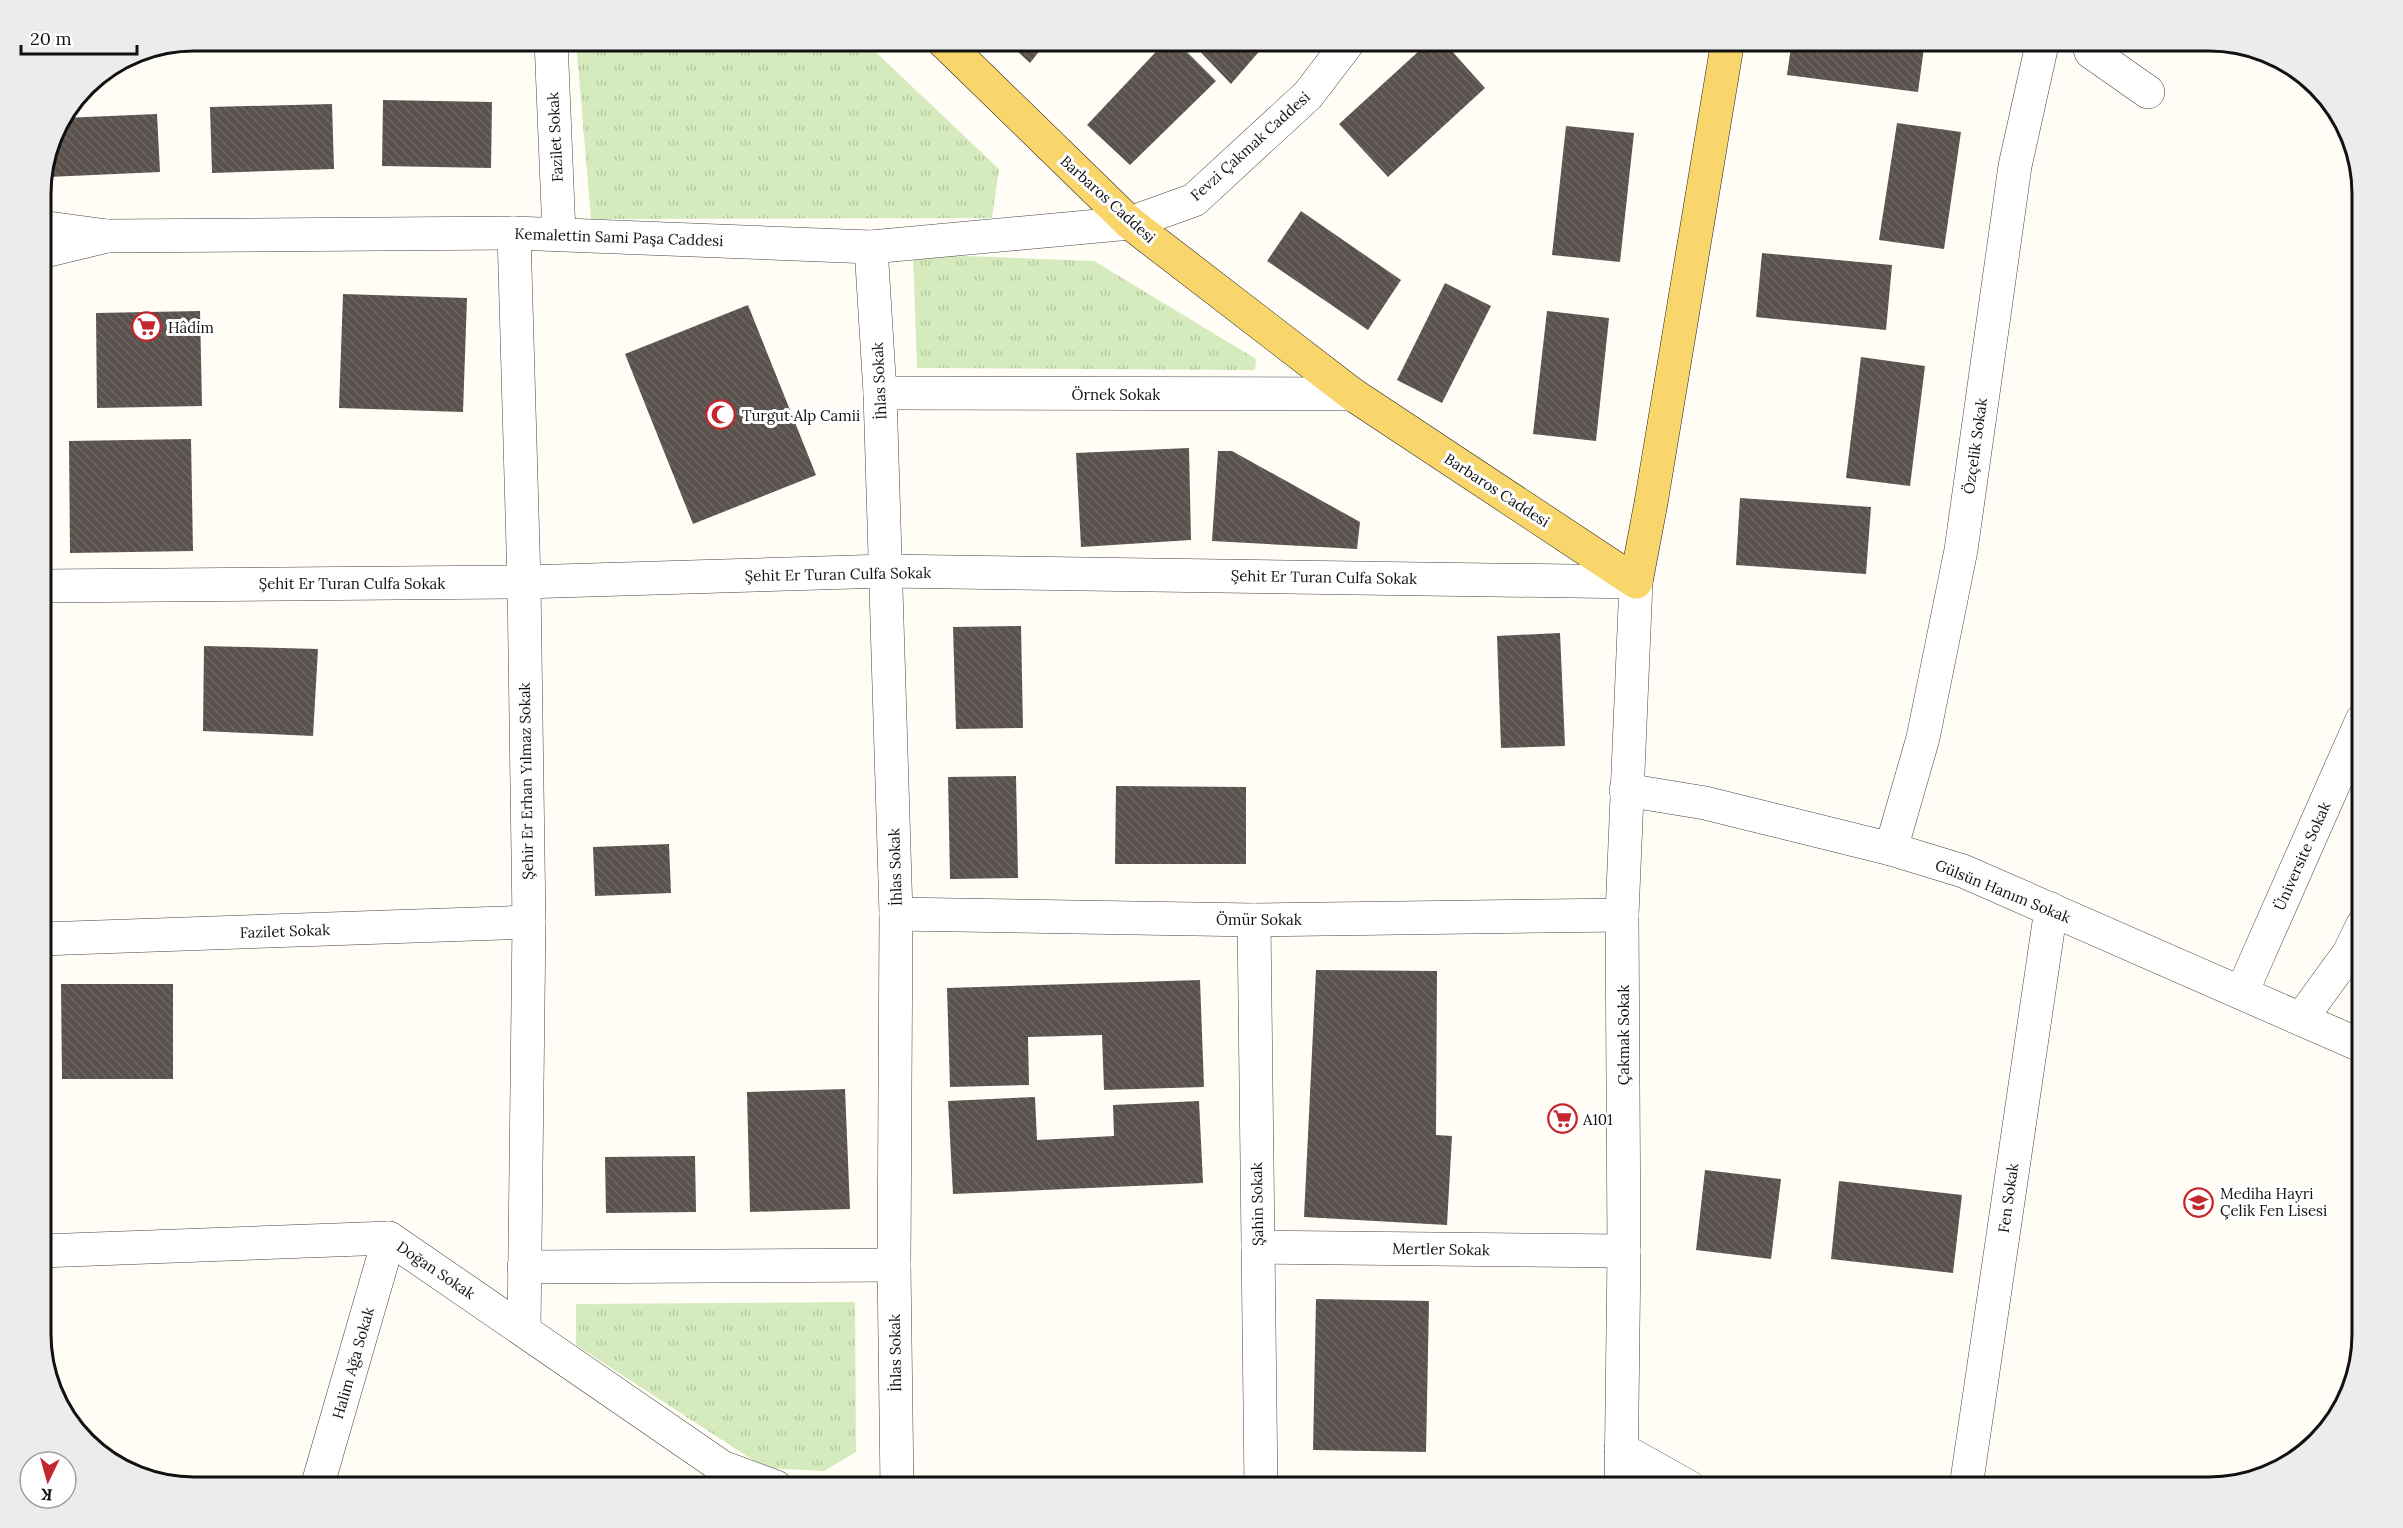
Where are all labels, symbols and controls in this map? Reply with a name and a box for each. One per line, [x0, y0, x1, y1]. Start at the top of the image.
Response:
scale bar [21, 18, 136, 56]
text: 20 m [30, 27, 72, 50]
street label: Fevzi Çakmak Caddesi [1186, 87, 1314, 205]
street label: Fazilet Sokak [543, 91, 567, 183]
street label: Barbaros Caddesi [1056, 151, 1160, 247]
street label: Kemalettin Sami Paşa Caddesi [514, 224, 724, 250]
supermarket icon: Hâdim [131, 311, 163, 343]
place label: Hâdim [168, 318, 214, 337]
street label: İhlas Sokak [867, 342, 891, 420]
street label: Örnek Sokak [1072, 385, 1160, 404]
street label: Özçelik Sokak [1959, 397, 1991, 495]
mosque icon: Turgut Alp Camii [705, 399, 737, 431]
place label: Turgut Alp Camii [742, 406, 860, 425]
street label: Barbaros Caddesi [1441, 449, 1553, 531]
street label: Şehit Er Turan Culfa Sokak [745, 563, 931, 585]
street label: Şehit Er Turan Culfa Sokak [1231, 566, 1417, 588]
street label: Şehit Er Turan Culfa Sokak [259, 574, 445, 593]
street label: Şehir Er Erhan Yılmaz Sokak [515, 682, 537, 880]
street label: Üniversite Sokak [2269, 799, 2335, 913]
street label: İhlas Sokak [884, 828, 906, 906]
street label: Gülsün Hanım Sokak [1932, 855, 2074, 927]
street label: Ömür Sokak [1216, 910, 1302, 929]
street label: Fazilet Sokak [240, 920, 330, 942]
street label: Çakmak Sokak [1614, 985, 1633, 1085]
supermarket icon: A101 [1546, 1103, 1578, 1135]
place label: A101 [1582, 1110, 1613, 1129]
street label: Şahin Sokak [1247, 1162, 1267, 1246]
street label: Fen Sokak [1994, 1162, 2022, 1234]
place label: Mediha Hayri Çelik Fen Lisesi [2220, 1184, 2327, 1220]
school or university icon: Mediha Hayri Çelik Fen Lisesi [2183, 1186, 2215, 1218]
street label: Doğan Sokak [393, 1237, 479, 1303]
street label: Mertler Sokak [1392, 1239, 1490, 1259]
street label: Halim Ağa Sokak [328, 1305, 378, 1421]
street label: İhlas Sokak [885, 1314, 905, 1392]
north arrow [18, 1450, 78, 1510]
text: K [40, 1484, 53, 1505]

